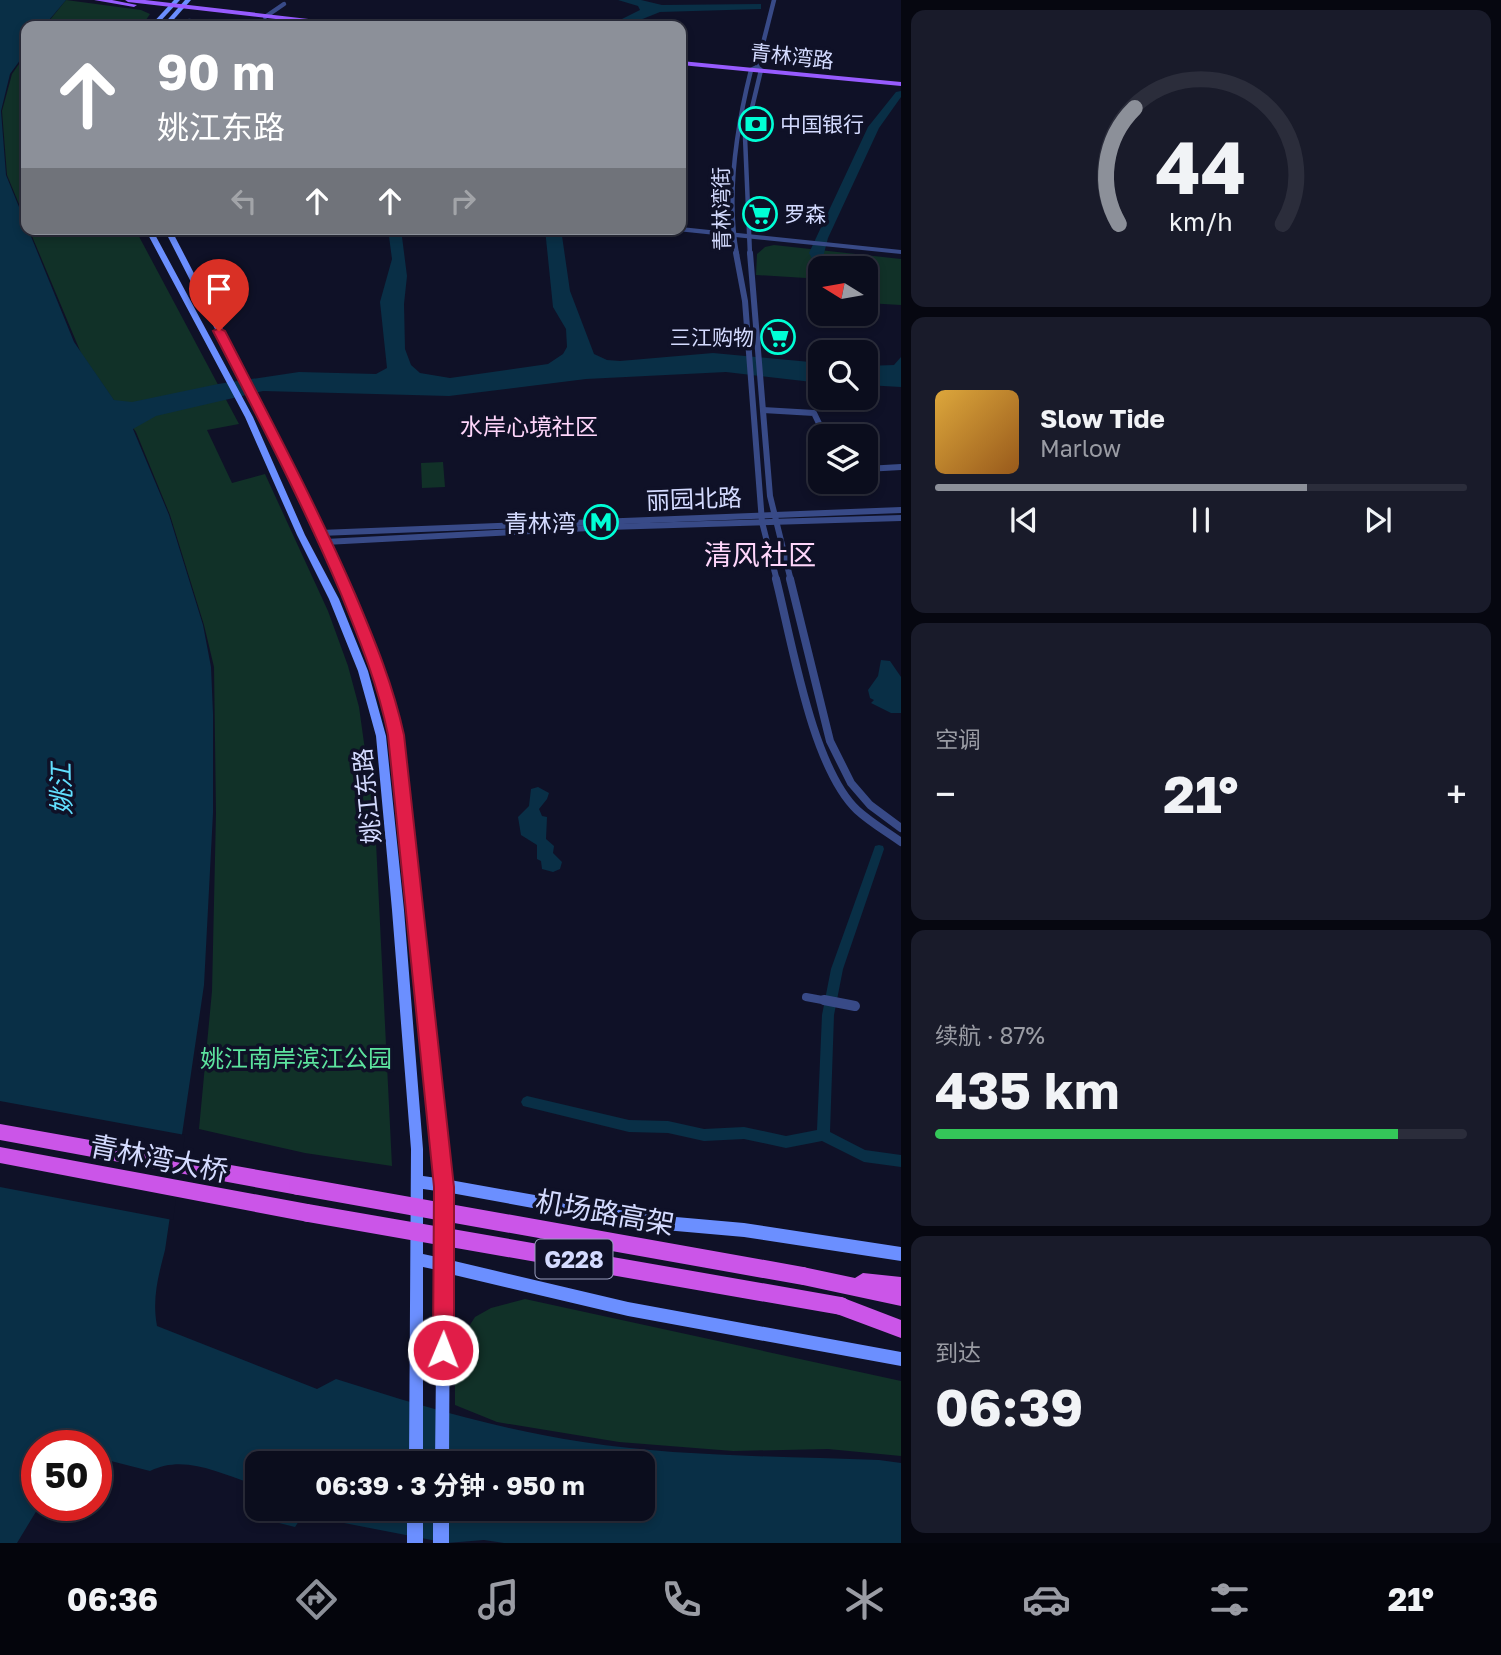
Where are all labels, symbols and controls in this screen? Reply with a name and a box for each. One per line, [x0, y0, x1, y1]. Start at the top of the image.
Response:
street label: 青林湾路 [749, 39, 835, 73]
text: 90 m [157, 42, 275, 101]
icon: ahead [42, 49, 133, 140]
bank icon: 中国银行 [737, 105, 775, 143]
text: 姚江东路 [157, 108, 285, 146]
place label: 中国银行 [780, 111, 864, 137]
text: 44 [1156, 124, 1247, 211]
street label: 青林湾街 [707, 167, 735, 251]
icon: left [225, 182, 263, 220]
icon: ahead [298, 182, 336, 220]
icon: ahead [371, 182, 409, 220]
icon: right [444, 182, 482, 220]
supermarket icon: 罗森 [741, 195, 779, 233]
place label: 罗森 [784, 201, 826, 227]
text: km/h [1169, 206, 1233, 237]
north arrow [808, 256, 878, 326]
map controls [808, 256, 878, 494]
pin [189, 259, 249, 331]
icon: arrive [200, 270, 238, 308]
supermarket icon: 三江购物 [759, 318, 797, 356]
place label: 三江购物 [670, 324, 754, 350]
button: search [808, 340, 878, 410]
text: Slow Tide [1040, 403, 1165, 434]
district label: 水岸心境社区 [460, 412, 598, 440]
button: layers [808, 424, 878, 494]
text: Marlow [1040, 434, 1121, 462]
street label: 丽园北路 [646, 482, 742, 514]
icon: previous [1005, 501, 1043, 539]
icon: pause [1182, 501, 1220, 539]
icon: next [1359, 501, 1397, 539]
metro station icon: 青林湾 [582, 503, 620, 541]
place label: 青林湾 [504, 508, 576, 537]
district label: 清风社区 [704, 538, 816, 571]
text: 空调 [935, 725, 981, 753]
street label: 姚江东路 [347, 747, 385, 845]
water label: 姚江 [45, 760, 77, 815]
text: 21° [1163, 762, 1239, 824]
text: − [935, 771, 956, 816]
text: + [1446, 771, 1467, 816]
text: 续航 · 87% [935, 1021, 1045, 1049]
park label: 姚江南岸滨江公园 [200, 1043, 392, 1072]
text: 435 km [935, 1058, 1120, 1120]
street label: 青林湾大桥 [87, 1128, 231, 1188]
street label: 机场路高架 [533, 1184, 677, 1240]
road number: G228 [536, 1240, 612, 1278]
position arrow [406, 1313, 480, 1387]
text: 到达 [935, 1338, 981, 1366]
text: 06:39 [935, 1375, 1083, 1437]
speed limit sign: 50 [21, 1430, 112, 1521]
text: 06:39 · 3 分钟 · 950 m [315, 1470, 585, 1501]
icon: directions [292, 1575, 341, 1624]
icon: music [474, 1575, 523, 1624]
icon: phone [657, 1575, 706, 1624]
icon: climate [840, 1575, 889, 1624]
icon: car [1022, 1575, 1071, 1624]
icon: filters [1205, 1575, 1254, 1624]
text: 06:36 [67, 1580, 158, 1618]
text: 21° [1388, 1580, 1434, 1618]

